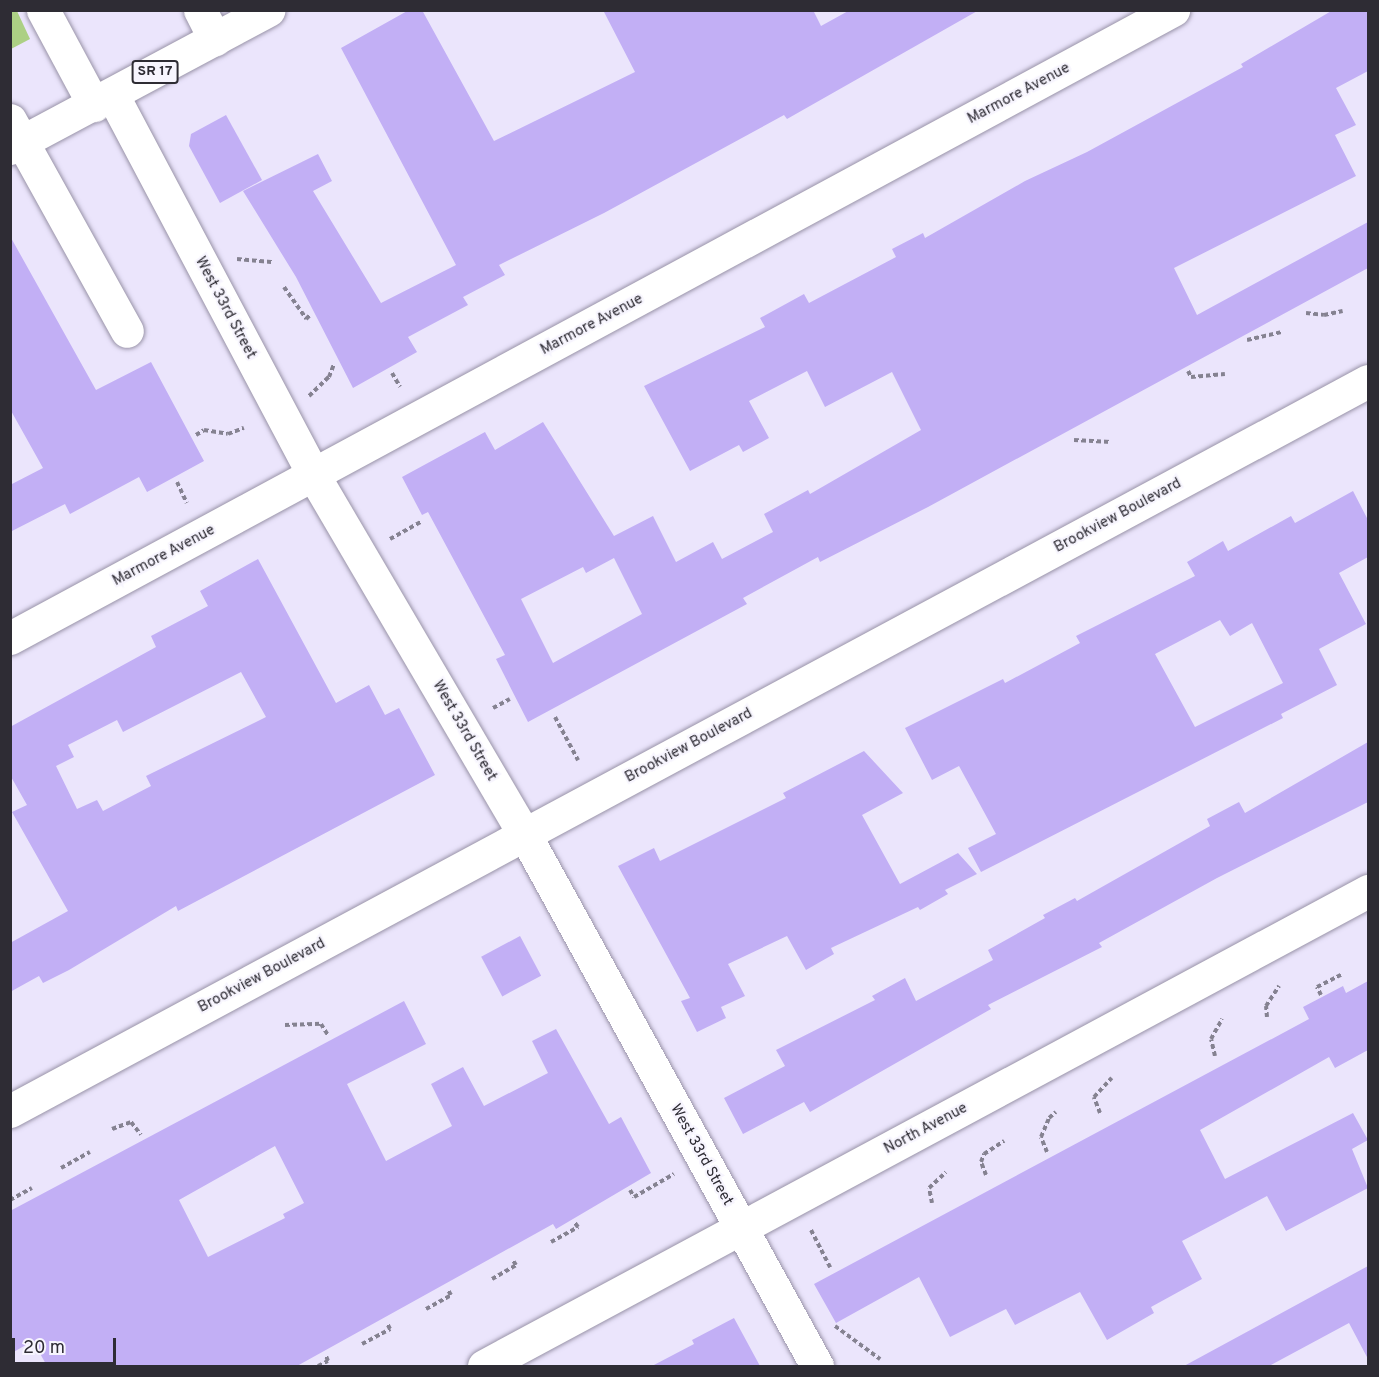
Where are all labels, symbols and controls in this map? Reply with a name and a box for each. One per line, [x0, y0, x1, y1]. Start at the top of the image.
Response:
street label: Marmore Avenue [964, 59, 1074, 129]
road number: SR 17 [131, 61, 179, 83]
street label: West 33rd Street [191, 254, 259, 362]
street label: Marmore Avenue [537, 290, 647, 360]
street label: Brookview Boulevard [1051, 475, 1185, 557]
street label: Marmore Avenue [109, 521, 219, 591]
street label: West 33rd Street [428, 678, 500, 784]
street label: Brookview Boulevard [622, 705, 756, 787]
street label: Brookview Boulevard [195, 935, 329, 1017]
street label: North Avenue [881, 1099, 971, 1159]
street label: West 33rd Street [666, 1101, 736, 1209]
scale bar [15, 1326, 118, 1364]
text: 20 m [23, 1337, 65, 1360]

